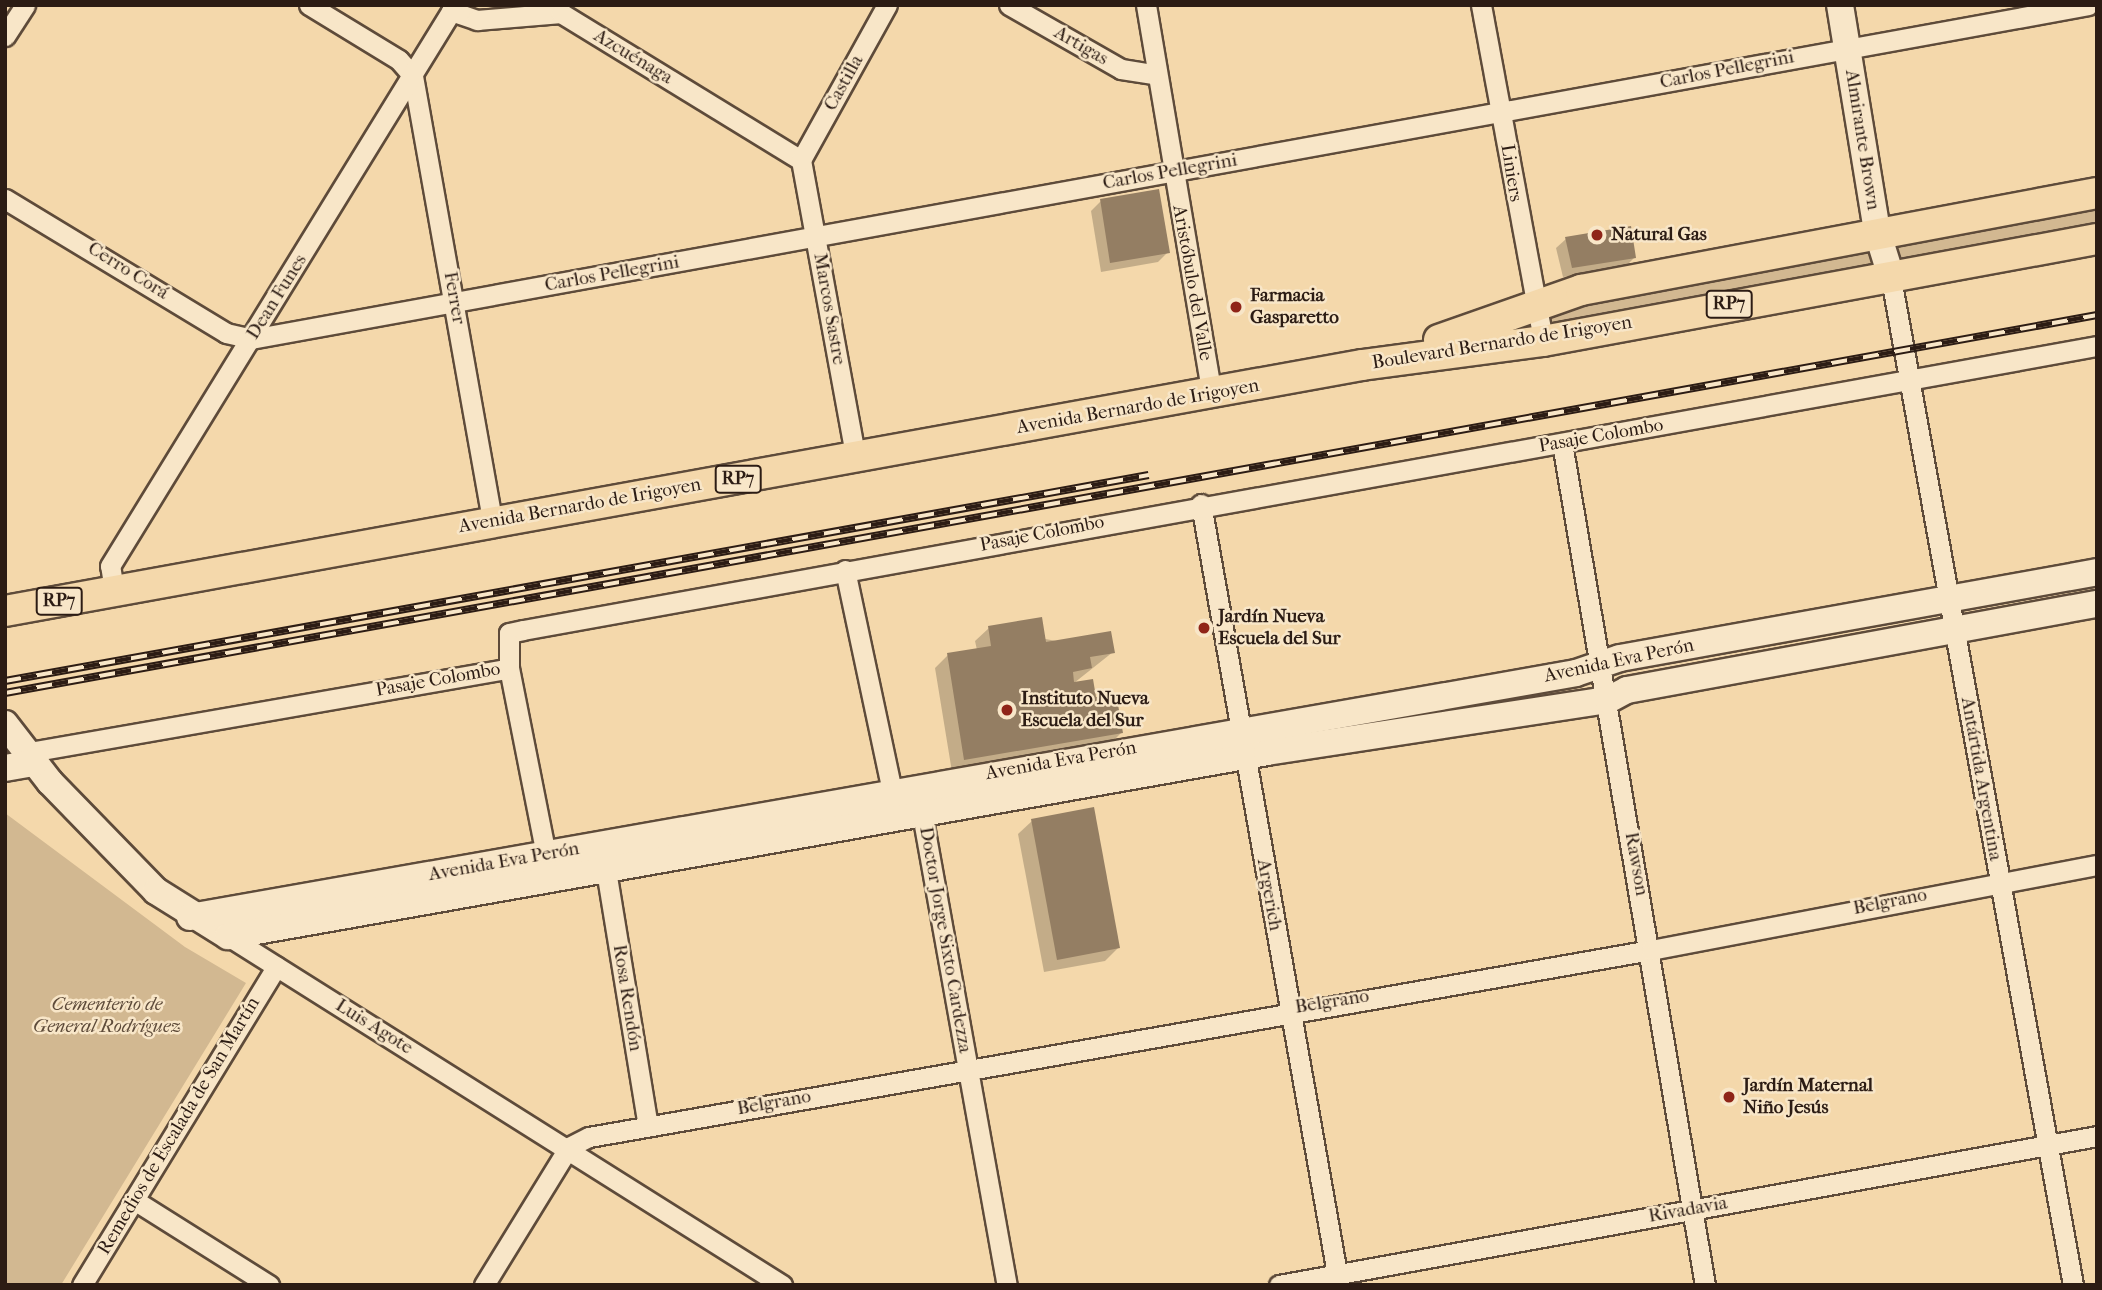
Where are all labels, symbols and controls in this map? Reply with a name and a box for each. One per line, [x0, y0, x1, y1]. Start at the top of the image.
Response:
street label: Artigas [1050, 21, 1112, 71]
street label: Azcuénaga [589, 25, 677, 89]
street label: Carlos Pellegrini [1658, 46, 1796, 94]
street label: Castilla [819, 51, 869, 115]
street label: Almirante Brown [1840, 68, 1884, 212]
street label: Liniers [1495, 143, 1527, 203]
street label: Carlos Pellegrini [1101, 149, 1239, 195]
street label: Aristóbulo del Valle [1167, 203, 1217, 363]
place label: Natural Gas [1611, 224, 1707, 246]
marker: Natural Gas [1589, 227, 1605, 243]
street label: Cerro Corá [83, 237, 173, 305]
street label: Dean Funes [242, 250, 312, 344]
street label: Carlos Pellegrini [543, 251, 681, 297]
street label: Marcos Sastre [808, 251, 850, 367]
street label: Ferrer [438, 270, 470, 326]
place label: Farmacia Gasparetto [1250, 285, 1339, 329]
road number: RP7 [1704, 290, 1754, 318]
marker: Farmacia Gasparetto [1228, 299, 1244, 315]
street label: Boulevard Bernardo de Irigoyen [1370, 311, 1634, 375]
street label: Avenida Bernardo de Irigoyen [1015, 374, 1261, 440]
street label: Pasaje Colombo [1537, 414, 1665, 458]
road number: RP7 [714, 464, 762, 494]
street label: Avenida Bernardo de Irigoyen [457, 473, 703, 539]
street label: Pasaje Colombo [978, 511, 1106, 557]
road number: RP7 [34, 586, 84, 616]
place label: Jardín Nueva Escuela del Sur [1218, 606, 1341, 650]
marker: Jardín Nueva Escuela del Sur [1196, 620, 1212, 636]
street label: Avenida Eva Perón [1542, 634, 1696, 688]
street label: Pasaje Colombo [374, 658, 502, 702]
place label: Instituto Nueva Escuela del Sur [1021, 688, 1149, 732]
street label: Antártida Argentina [1955, 696, 2007, 862]
marker: Instituto Nueva Escuela del Sur [999, 702, 1015, 718]
street label: Avenida Eva Perón [984, 737, 1138, 785]
street label: Doctor Jorge Sixto Cardezza [914, 825, 976, 1055]
street label: Rawson [1619, 830, 1653, 898]
street label: Avenida Eva Perón [427, 838, 581, 886]
street label: Argerich [1251, 857, 1287, 933]
street label: Belgrano [1851, 884, 1929, 920]
street label: Rosa Rendón [607, 943, 647, 1053]
street label: Belgrano [1293, 985, 1371, 1019]
street label: Remedios de Escalada de San Martín [93, 993, 265, 1259]
park label: Cementerio de General Rodríguez [33, 994, 181, 1038]
street label: Luis Agote [331, 994, 417, 1060]
place label: Jardín Maternal Niño Jesús [1743, 1075, 1873, 1119]
street label: Belgrano [735, 1085, 813, 1121]
marker: Jardín Maternal Niño Jesús [1721, 1089, 1737, 1105]
street label: Rivadavia [1647, 1192, 1729, 1228]

